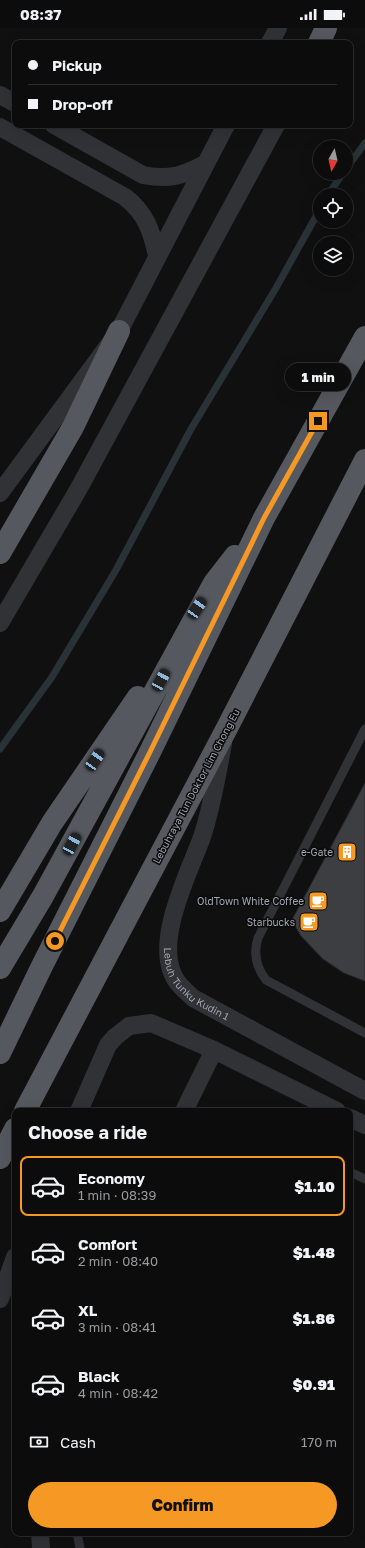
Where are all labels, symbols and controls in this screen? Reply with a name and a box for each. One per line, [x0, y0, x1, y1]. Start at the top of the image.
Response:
text: 08:37 [20, 5, 61, 23]
text: Pickup [52, 56, 102, 74]
text: Drop-off [52, 95, 112, 113]
north arrow [313, 140, 353, 180]
map controls [313, 140, 353, 276]
button: locate [313, 188, 353, 228]
button: layers [313, 236, 353, 276]
callout: 1 min [285, 363, 351, 391]
text: 1 min [301, 369, 335, 385]
route end [309, 412, 327, 430]
car [185, 595, 209, 621]
car [150, 667, 172, 693]
street label: Lebuhraya Tun Doktor Lim Chong Eu [150, 707, 242, 865]
car [83, 747, 107, 773]
car [61, 831, 83, 857]
building icon: e-Gate [336, 841, 358, 863]
place label: e-Gate [301, 846, 333, 858]
cafe icon: OldTown White Coffee [307, 890, 329, 912]
place label: OldTown White Coffee [197, 895, 304, 907]
cafe icon: Starbucks [298, 911, 320, 933]
place label: Starbucks [247, 916, 295, 928]
route start [46, 932, 64, 950]
street label: Lebuh Tunku Kudin 1 [162, 947, 231, 1022]
text: Choose a ride [28, 1121, 147, 1143]
icon: car [30, 1168, 66, 1204]
text: Economy [78, 1169, 145, 1187]
text: $1.10 [294, 1177, 335, 1195]
text: 1 min · 08:39 [78, 1187, 156, 1203]
icon: car [30, 1234, 66, 1270]
text: Comfort [78, 1235, 137, 1253]
text: $1.48 [293, 1243, 335, 1261]
text: 2 min · 08:40 [78, 1253, 158, 1269]
icon: car [30, 1300, 66, 1336]
text: XL [78, 1301, 97, 1319]
text: $1.86 [293, 1309, 335, 1327]
text: 3 min · 08:41 [78, 1319, 156, 1335]
icon: car [30, 1366, 66, 1402]
text: Black [78, 1367, 120, 1385]
text: $0.91 [292, 1375, 335, 1393]
text: 4 min · 08:42 [78, 1385, 158, 1401]
icon: cash [28, 1431, 50, 1453]
text: Cash [60, 1433, 96, 1451]
text: 170 m [301, 1434, 337, 1450]
button: Confirm [28, 1482, 337, 1528]

